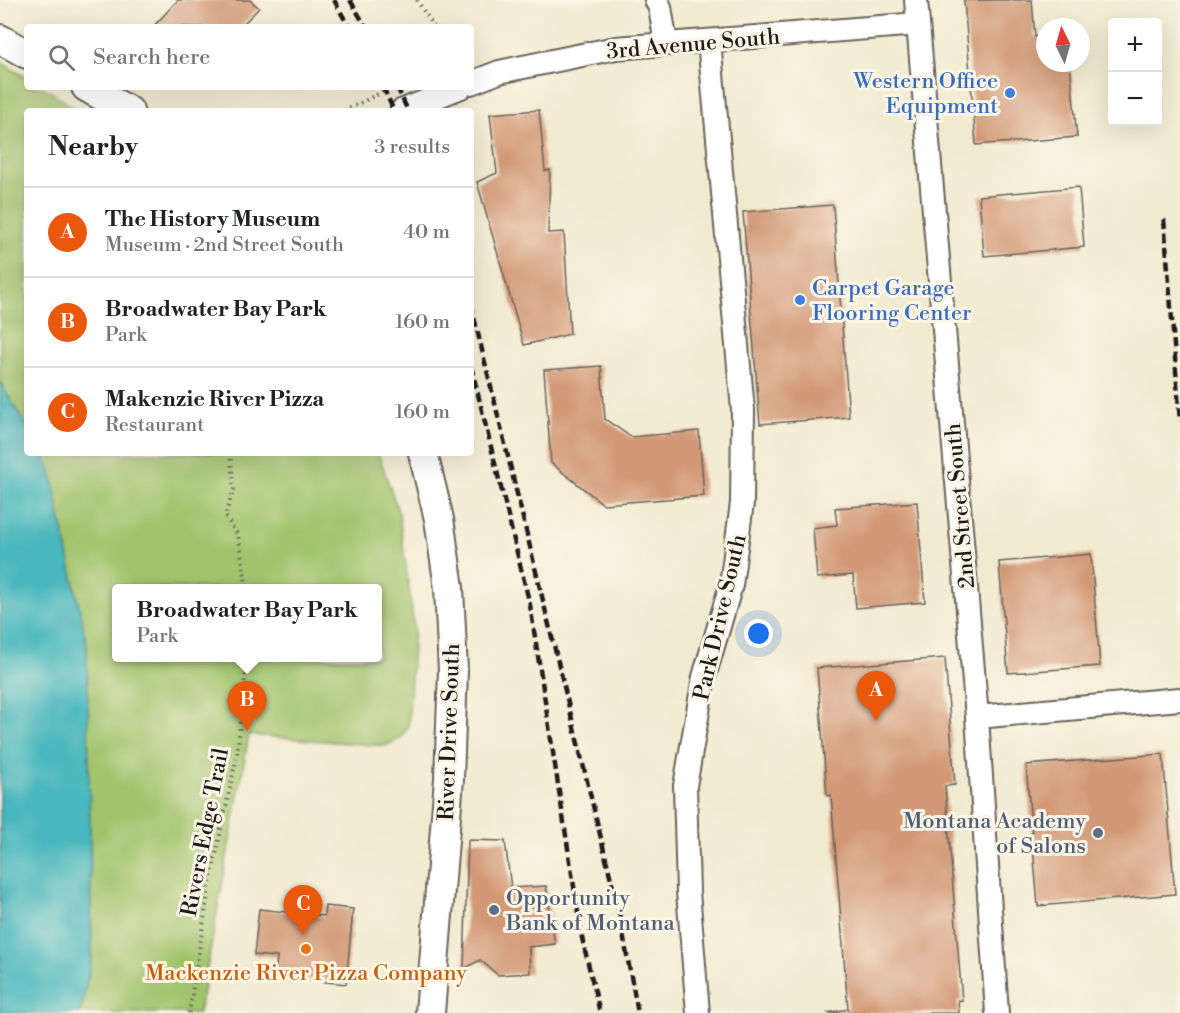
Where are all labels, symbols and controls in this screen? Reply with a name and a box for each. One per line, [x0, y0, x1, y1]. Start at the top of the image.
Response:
north arrow [1036, 18, 1090, 72]
map controls [1108, 18, 1162, 126]
button: + [1108, 18, 1162, 72]
street label: 3rd Avenue South [605, 23, 781, 66]
search box [24, 24, 474, 90]
icon: search [45, 41, 78, 74]
text: Search here [93, 44, 210, 71]
place label: Western Office Equipment [852, 68, 998, 120]
button: − [1108, 72, 1162, 126]
marker: Western Office Equipment [1003, 86, 1017, 100]
text: Nearby [48, 131, 138, 163]
text: 3 results [374, 135, 450, 160]
text: The History Museum [105, 206, 320, 233]
text: A [60, 220, 75, 245]
text: 40 m [403, 220, 450, 245]
text: Museum · 2nd Street South [105, 233, 344, 258]
place label: Carpet Garage Flooring Center [812, 275, 972, 327]
marker: Carpet Garage Flooring Center [793, 293, 807, 307]
text: Broadwater Bay Park [105, 296, 326, 323]
text: B [60, 310, 75, 335]
text: 160 m [395, 310, 450, 335]
text: Park [105, 323, 147, 348]
text: Makenzie River Pizza [105, 386, 324, 413]
text: C [60, 400, 75, 425]
text: 160 m [395, 400, 450, 425]
text: Restaurant [105, 413, 204, 438]
street label: 2nd Street South [940, 422, 981, 590]
street label: Park Drive South [688, 532, 753, 703]
popup [112, 584, 382, 662]
text: Broadwater Bay Park [136, 597, 358, 624]
your location [744, 619, 773, 648]
text: Park [136, 624, 178, 649]
street label: River Drive South [433, 643, 466, 821]
pin: A [856, 672, 896, 721]
pin: B [228, 682, 266, 731]
street label: Rivers Edge Trail [176, 745, 235, 919]
place label: Montana Academy of Salons [903, 808, 1086, 860]
marker: Montana Academy of Salons [1091, 826, 1105, 840]
place label: Opportunity Bank of Montana [505, 885, 676, 937]
pin: C [284, 886, 322, 935]
marker: Opportunity Bank of Montana [487, 903, 501, 917]
marker: Mackenzie River Pizza Company [299, 942, 313, 956]
place label: Mackenzie River Pizza Company [145, 960, 467, 987]

